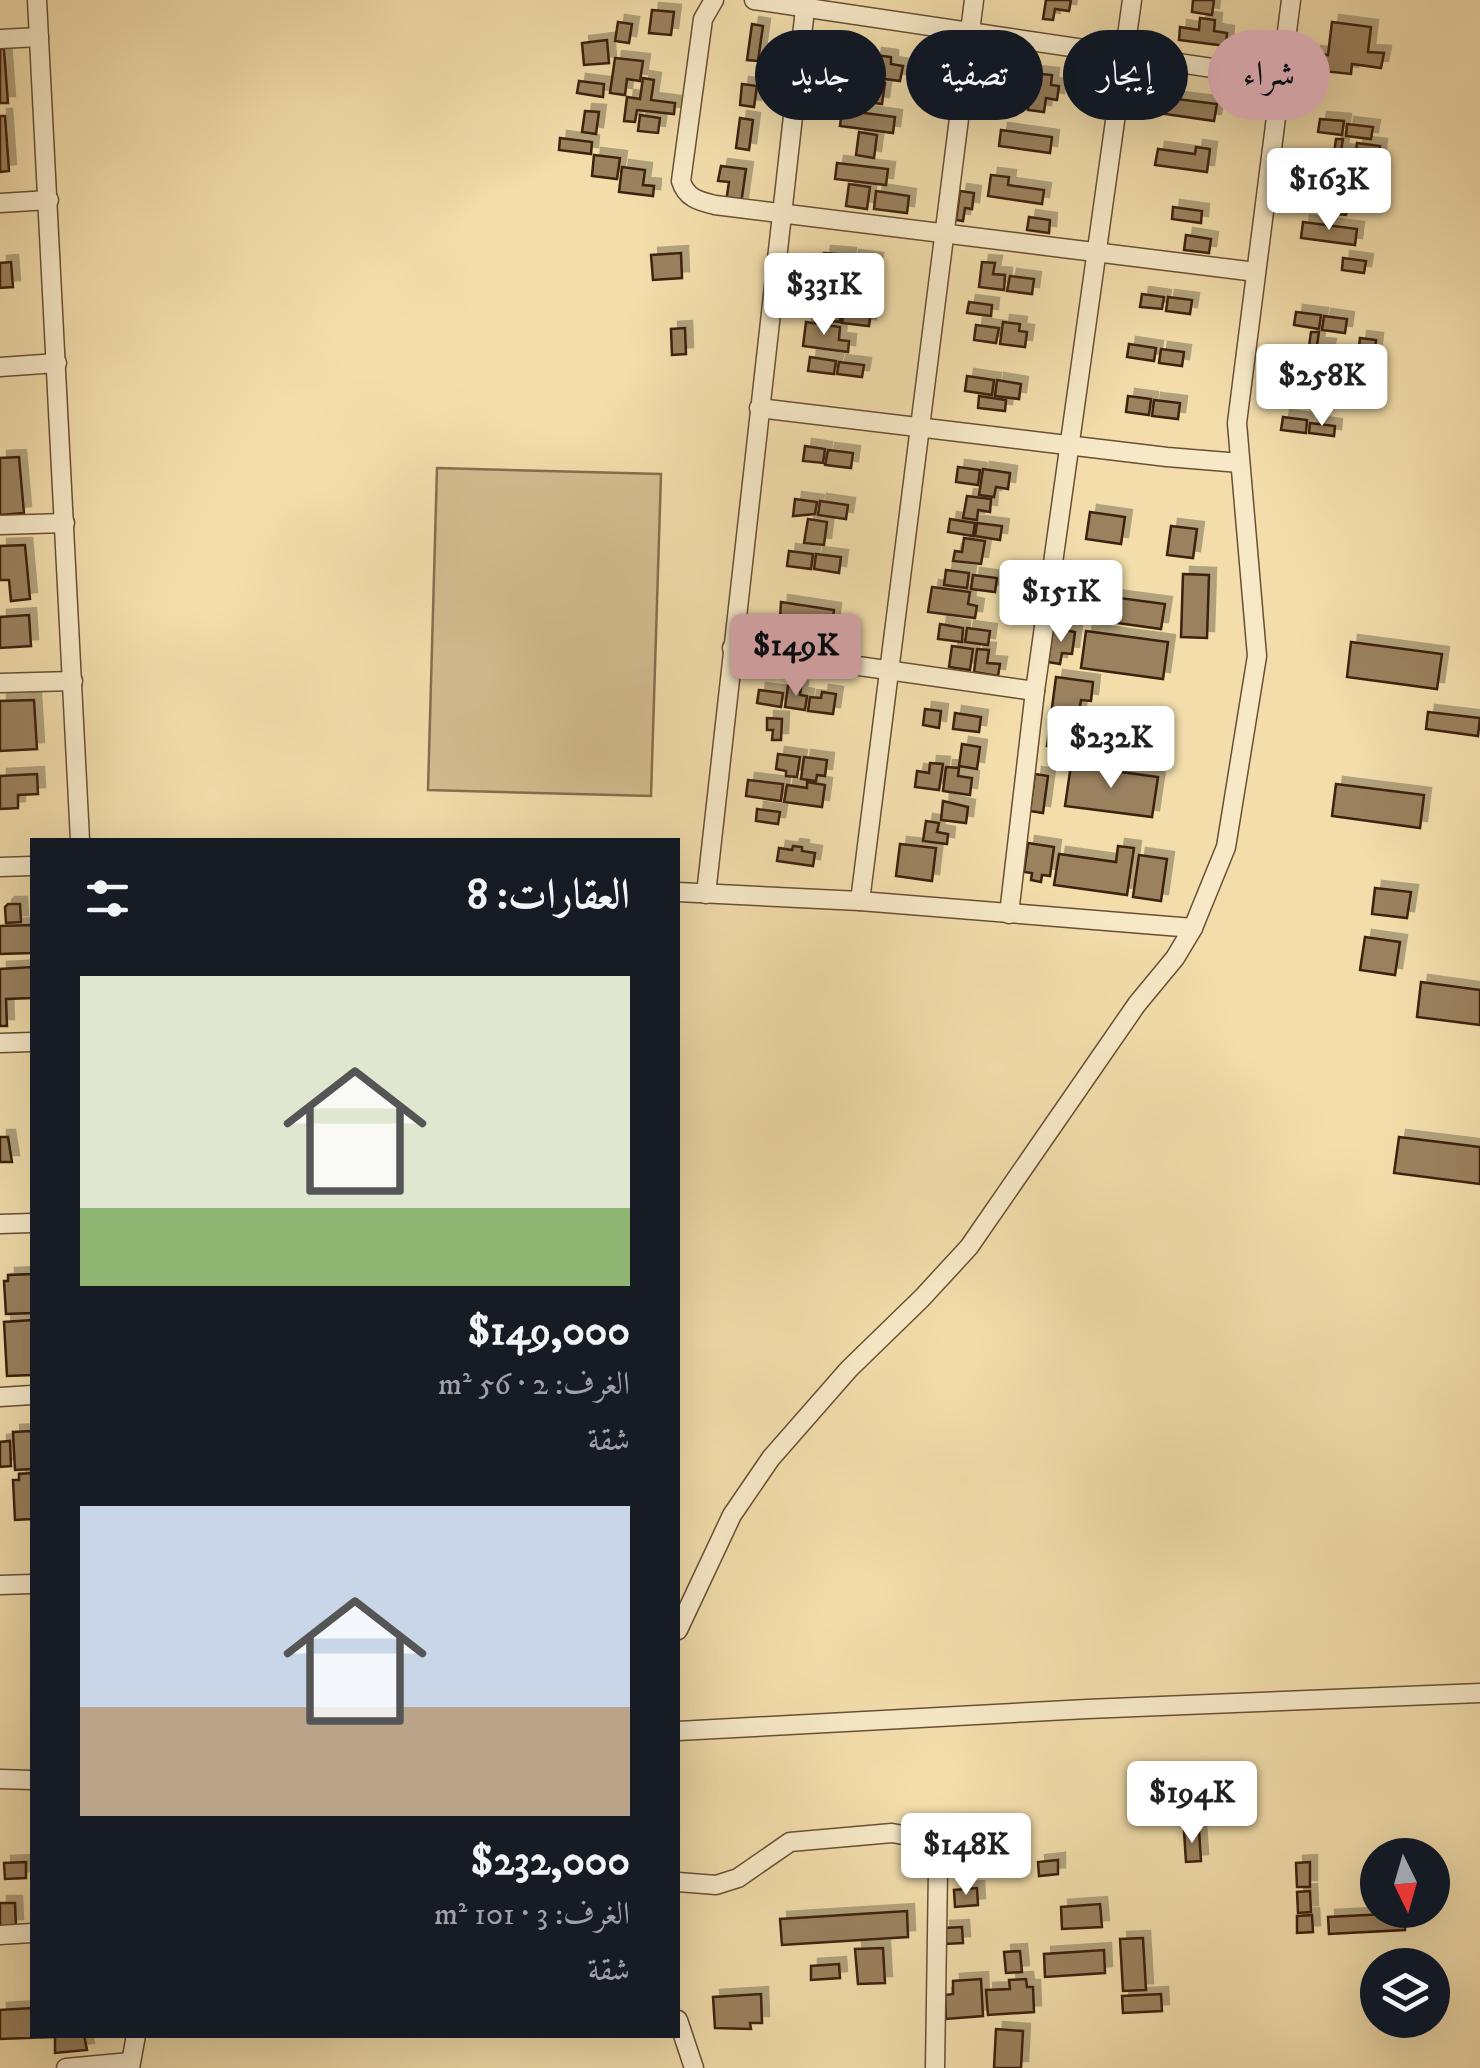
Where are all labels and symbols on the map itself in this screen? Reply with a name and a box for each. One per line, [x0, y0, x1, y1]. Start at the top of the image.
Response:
pin: $163K [1259, 148, 1399, 233]
pin: $331K [754, 253, 894, 338]
pin: $258K [1252, 344, 1392, 429]
pin: $151K [991, 560, 1131, 645]
pin: $149K [726, 614, 866, 699]
pin: $232K [1041, 706, 1181, 791]
pin: $194K [1122, 1761, 1262, 1846]
pin: $148K [896, 1813, 1036, 1898]
north arrow [1360, 1838, 1450, 1928]

